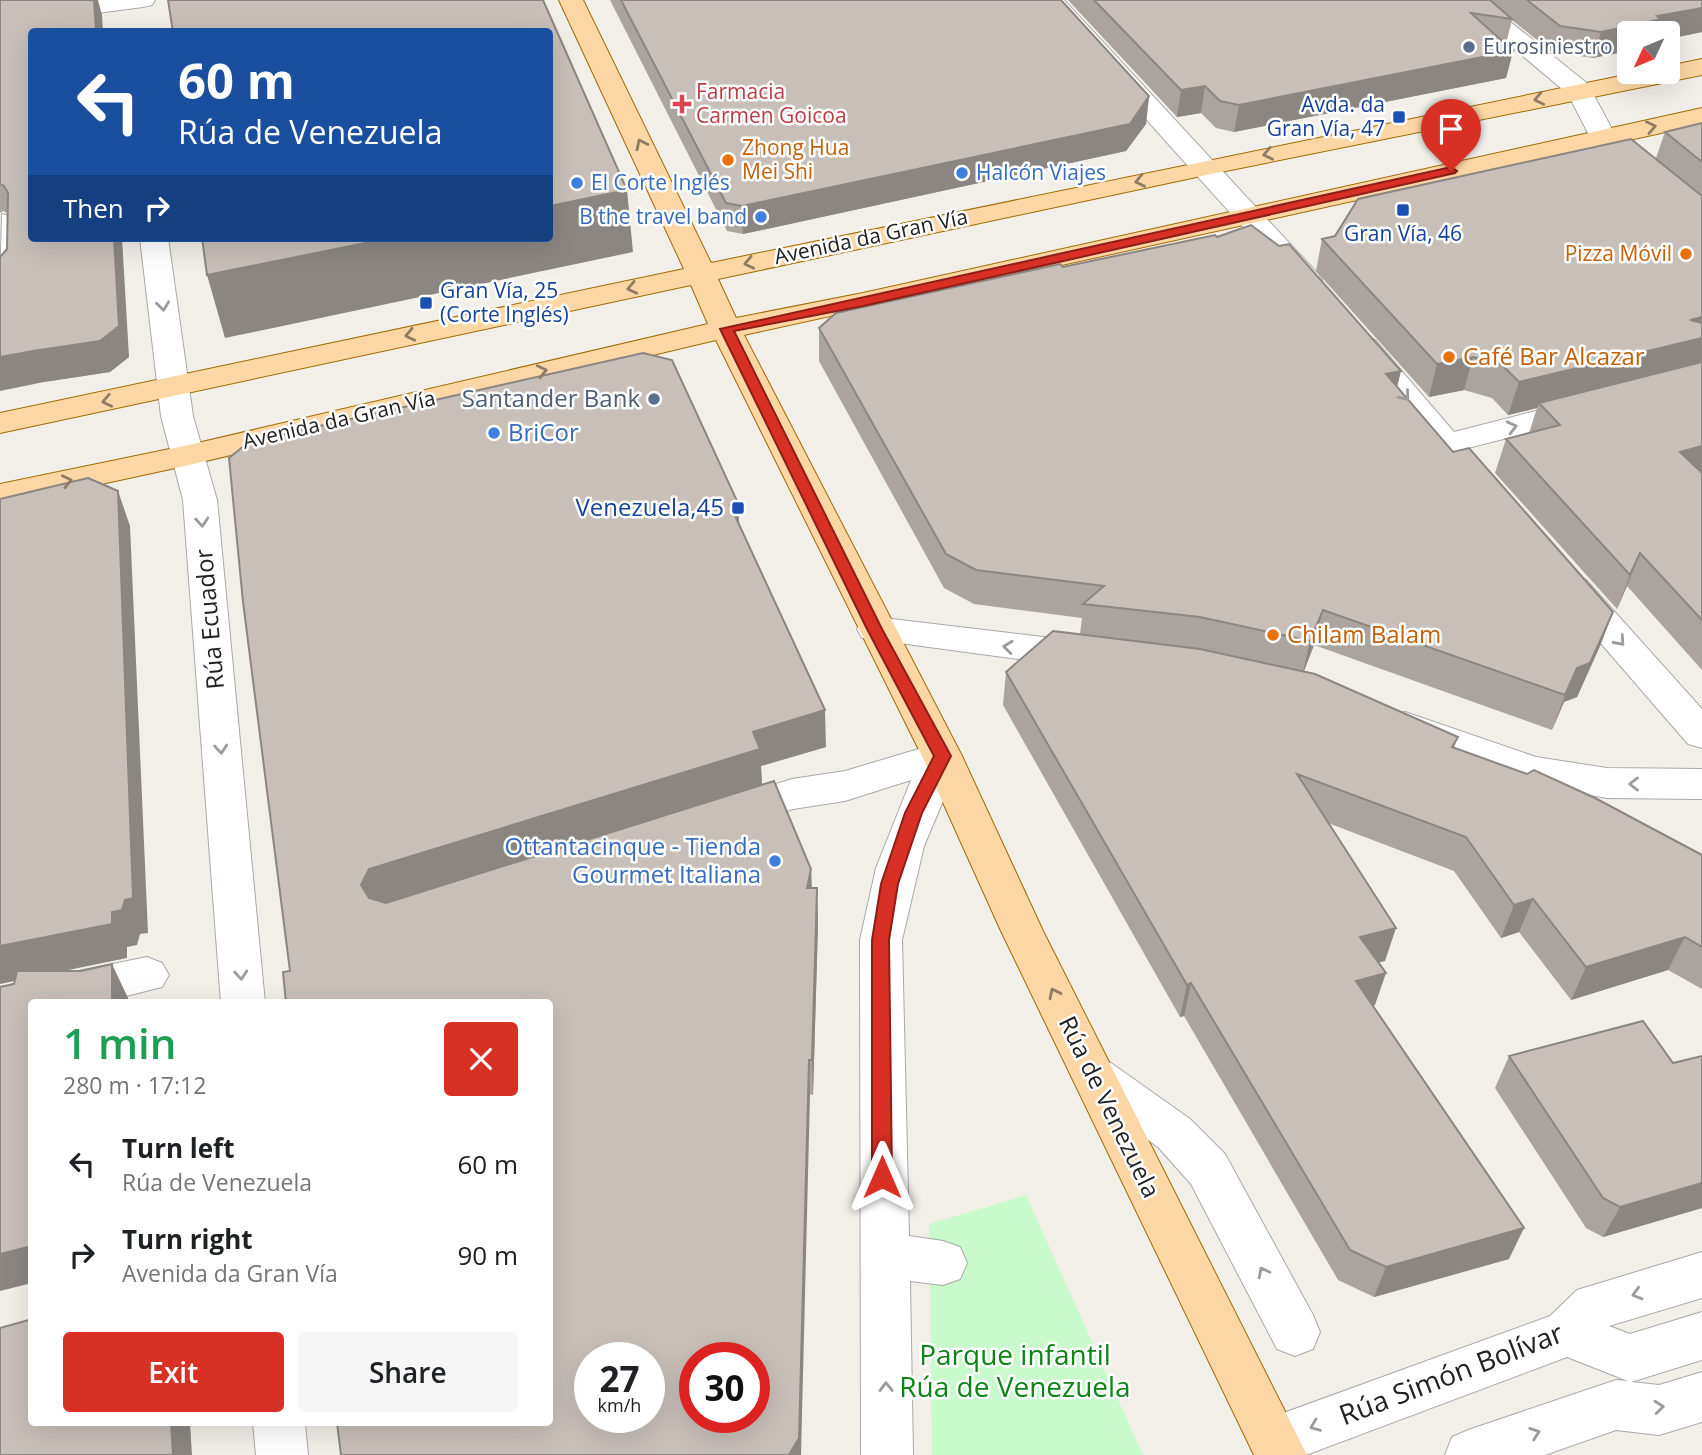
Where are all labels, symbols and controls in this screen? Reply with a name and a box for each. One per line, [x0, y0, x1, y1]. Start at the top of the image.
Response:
north arrow [1617, 21, 1680, 84]
map controls [1617, 21, 1680, 84]
place label: Eurosiniestro [1483, 32, 1613, 60]
marker: Eurosiniestro [1461, 39, 1477, 55]
text: 60 m [178, 47, 295, 113]
icon: left [63, 56, 154, 147]
place label: Farmacia Carmen Goicoa [696, 77, 847, 129]
place label: Avda. da Gran Vía, 47 [1267, 90, 1385, 142]
one-way arrow [1533, 90, 1545, 105]
marker: Farmacia Carmen Goicoa [674, 96, 690, 112]
pin [1421, 99, 1481, 171]
marker: Avda. da Gran Vía, 47 [1391, 109, 1407, 125]
text: Rúa de Venezuela [178, 110, 442, 153]
icon: arrive [1432, 110, 1470, 148]
one-way arrow [1645, 120, 1657, 135]
place label: Zhong Hua Mei Shi [742, 133, 849, 185]
one-way arrow [636, 139, 650, 151]
one-way arrow [1262, 145, 1274, 160]
marker: Zhong Hua Mei Shi [720, 152, 736, 168]
place label: Halcón Viajes [976, 158, 1106, 186]
marker: Halcón Viajes [954, 165, 970, 181]
place label: El Corte Inglés [591, 168, 730, 196]
one-way arrow [1134, 172, 1146, 187]
marker: El Corte Inglés [569, 175, 585, 191]
icon: right [138, 189, 176, 227]
text: Then [63, 190, 124, 226]
place label: B the travel band [579, 202, 747, 230]
street label: Avenida da Gran Vía [772, 202, 970, 270]
marker: Gran Vía, 46 [1395, 202, 1411, 218]
marker: B the travel band [753, 209, 769, 225]
place label: Gran Vía, 46 [1344, 219, 1462, 247]
place label: Pizza Móvil [1565, 239, 1672, 267]
marker: Pizza Móvil [1678, 246, 1694, 262]
one-way arrow [743, 254, 755, 269]
place label: Gran Vía, 25 (Corte Inglés) [440, 276, 569, 328]
one-way arrow [626, 279, 638, 294]
marker: Gran Vía, 25 (Corte Inglés) [418, 295, 434, 311]
one-way arrow [155, 300, 170, 312]
one-way arrow [404, 327, 416, 342]
place label: Café Bar Alcazar [1463, 339, 1645, 372]
marker: Café Bar Alcazar [1441, 349, 1457, 365]
one-way arrow [536, 365, 548, 380]
place label: Santander Bank [462, 381, 640, 414]
street label: Avenida da Gran Vía [240, 383, 438, 455]
one-way arrow [1397, 389, 1410, 401]
marker: Santander Bank [646, 391, 662, 407]
one-way arrow [101, 392, 113, 407]
place label: BriCor [508, 415, 579, 448]
one-way arrow [1505, 421, 1517, 435]
marker: BriCor [486, 425, 502, 441]
one-way arrow [61, 474, 73, 489]
place label: Venezuela,45 [576, 490, 724, 523]
marker: Venezuela,45 [730, 500, 746, 516]
one-way arrow [194, 517, 209, 528]
street label: Rúa Ecuador [186, 547, 231, 691]
place label: Chilam Balam [1287, 617, 1441, 650]
marker: Chilam Balam [1265, 627, 1281, 643]
one-way arrow [1612, 633, 1624, 646]
one-way arrow [1002, 639, 1014, 654]
one-way arrow [213, 744, 228, 755]
one-way arrow [1628, 776, 1639, 791]
place label: Ottantacinque - Tienda Gourmet Italiana [504, 829, 761, 890]
marker: Ottantacinque - Tienda Gourmet Italiana [767, 853, 783, 869]
one-way arrow [233, 970, 248, 981]
one-way arrow [1048, 988, 1062, 1000]
street label: Rúa de Venezuela [1052, 1010, 1169, 1203]
text: 1 min [63, 1014, 176, 1071]
button: close [444, 1022, 518, 1096]
text: 280 m · 17:12 [63, 1069, 206, 1101]
text: Turn left [122, 1130, 234, 1166]
position arrow [845, 1140, 919, 1214]
icon: left [63, 1145, 101, 1183]
text: 60 m [457, 1146, 518, 1182]
text: Rúa de Venezuela [122, 1166, 312, 1198]
text: Turn right [122, 1221, 253, 1257]
icon: right [63, 1236, 101, 1274]
text: 90 m [457, 1237, 518, 1273]
text: Avenida da Gran Vía [122, 1257, 338, 1289]
one-way arrow [1258, 1267, 1271, 1279]
one-way arrow [1631, 1286, 1643, 1300]
street label: Rúa Simón Bolívar [1333, 1313, 1569, 1433]
button: Exit [63, 1332, 284, 1412]
button: Share [298, 1332, 518, 1412]
park label: Parque infantil Rúa de Venezuela [899, 1335, 1131, 1405]
speed limit sign: 30 [679, 1342, 770, 1433]
text: 27 [599, 1355, 640, 1402]
one-way arrow [878, 1381, 893, 1392]
text: km/h [598, 1393, 641, 1417]
one-way arrow [1654, 1400, 1665, 1415]
one-way arrow [1310, 1417, 1322, 1431]
one-way arrow [1529, 1427, 1541, 1441]

